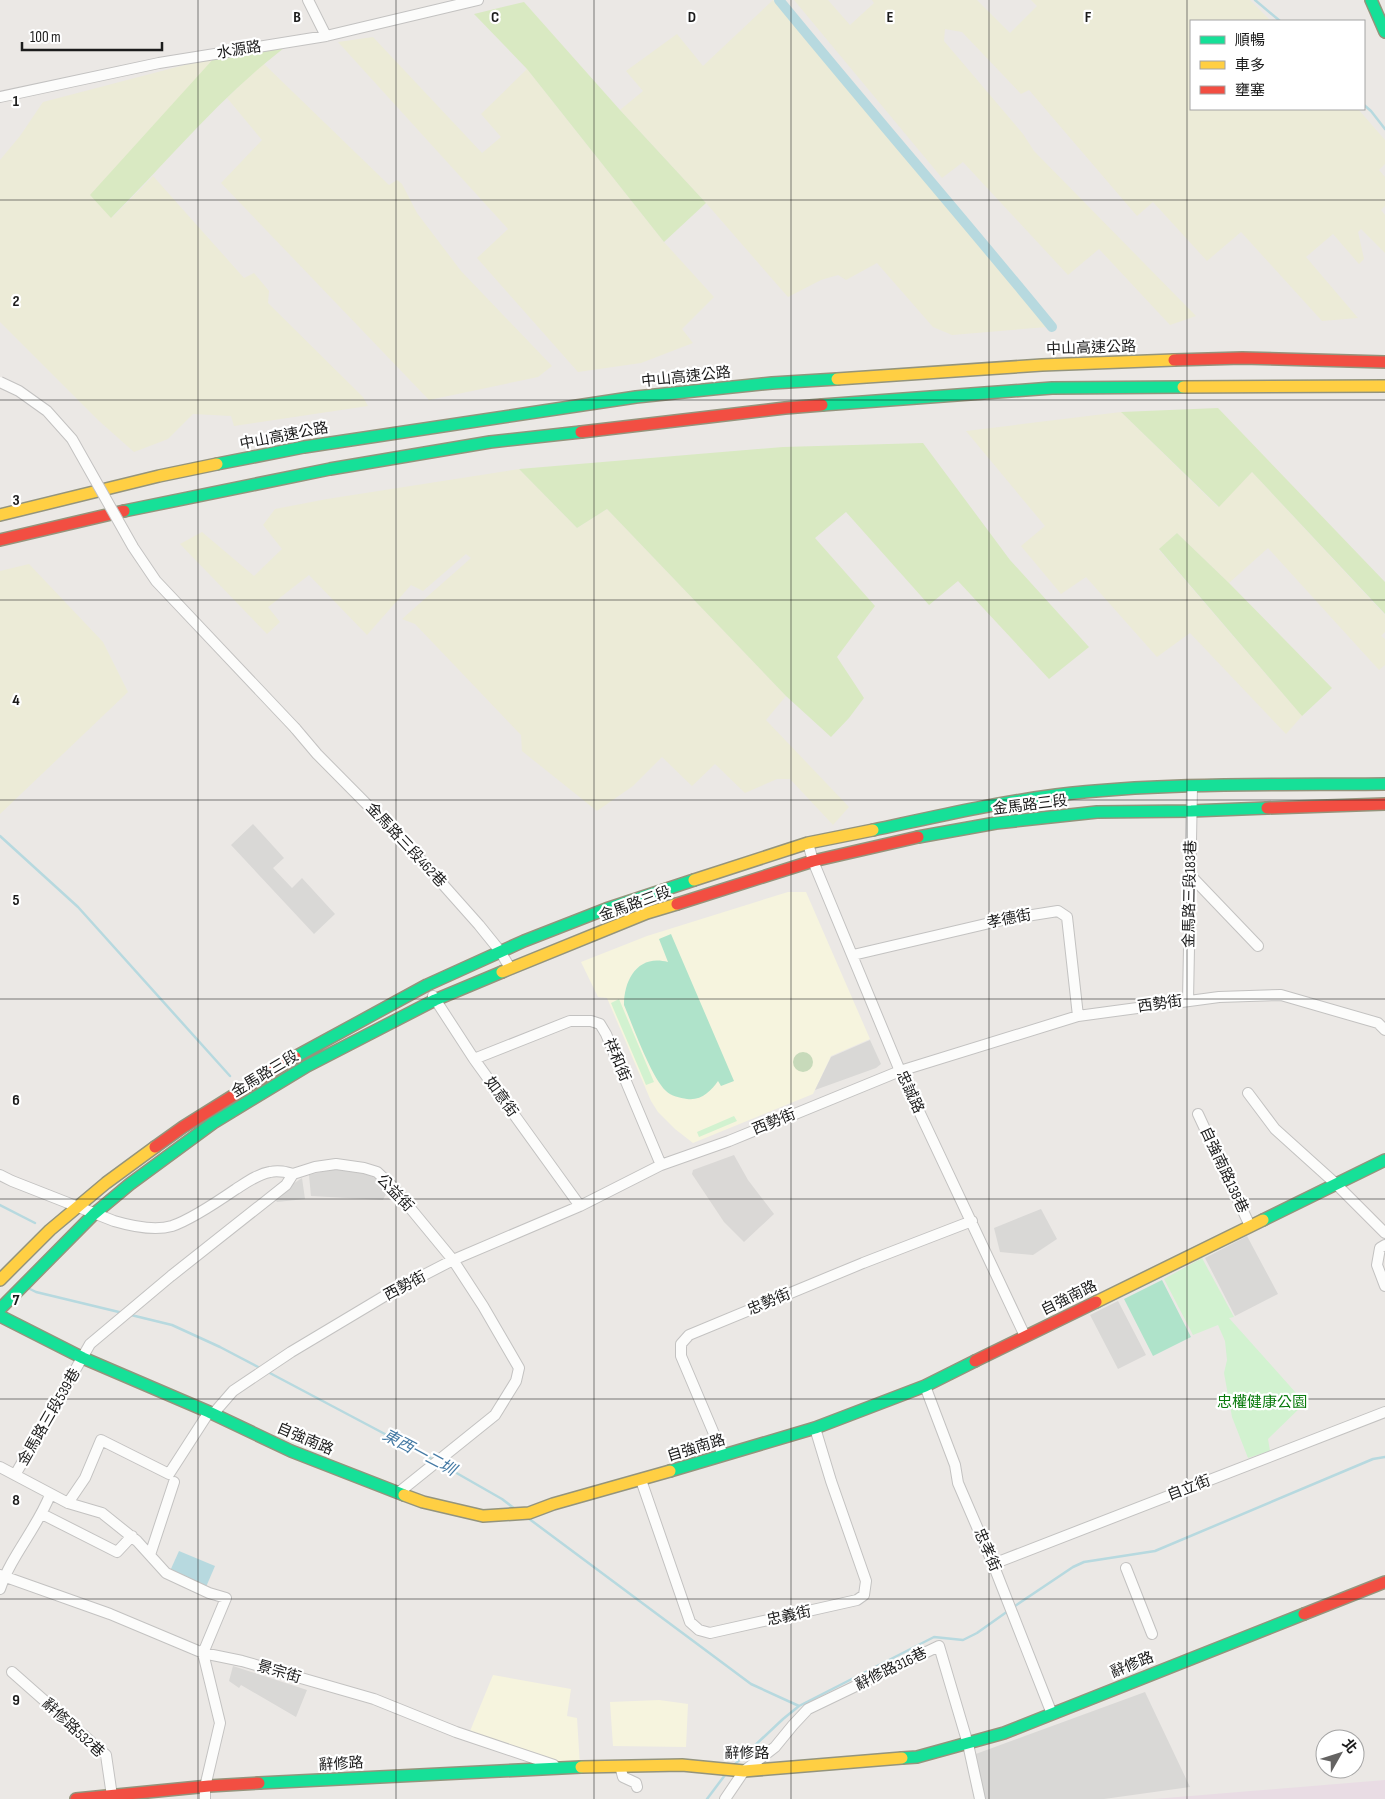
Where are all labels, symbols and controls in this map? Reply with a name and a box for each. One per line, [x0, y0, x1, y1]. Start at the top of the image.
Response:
text: B [293, 8, 301, 27]
text: C [491, 8, 499, 27]
text: D [688, 8, 696, 27]
text: E [887, 8, 894, 27]
text: F [1085, 8, 1092, 27]
scale bar [22, 20, 162, 52]
legend [1190, 20, 1365, 110]
text: 100 m [30, 28, 61, 47]
text: 順暢 [1235, 31, 1265, 50]
street label: 水源路 [215, 37, 263, 63]
text: 車多 [1235, 56, 1265, 75]
text: 壅塞 [1235, 81, 1265, 100]
text: 1 [13, 92, 20, 111]
text: 2 [12, 292, 20, 311]
street label: 中山高速公路 [1046, 337, 1136, 359]
street label: 中山高速公路 [640, 363, 732, 391]
street label: 中山高速公路 [238, 418, 330, 454]
text: 3 [12, 491, 20, 510]
text: 4 [12, 691, 20, 710]
street label: 金馬路三段 [992, 791, 1068, 819]
street label: 金馬路三段462巷 [362, 799, 450, 891]
street label: 金馬路三段183巷 [1180, 840, 1200, 948]
street label: 金馬路三段 [597, 882, 673, 926]
text: 5 [12, 891, 20, 910]
street label: 孝德街 [985, 905, 1033, 933]
street label: 西勢街 [1136, 991, 1184, 1017]
street label: 祥和街 [599, 1036, 635, 1084]
street label: 金馬路三段 [228, 1047, 302, 1101]
street label: 忠誠路 [892, 1068, 928, 1116]
street label: 如意街 [480, 1073, 522, 1121]
text: 6 [12, 1091, 20, 1110]
street label: 西勢街 [750, 1105, 798, 1139]
street label: 自強南路138巷 [1196, 1124, 1252, 1216]
street label: 公益街 [373, 1170, 417, 1216]
street label: 西勢街 [381, 1267, 429, 1305]
street label: 自強南路 [1038, 1276, 1100, 1320]
street label: 忠勢街 [745, 1284, 793, 1320]
text: 7 [13, 1291, 20, 1310]
street label: 金馬路三段539巷 [14, 1365, 84, 1469]
park label: 忠權健康公園 [1217, 1393, 1307, 1412]
street label: 自強南路 [274, 1419, 336, 1459]
water label: 東西一二圳 [379, 1426, 461, 1481]
street label: 自強南路 [665, 1430, 727, 1466]
street label: 自立街 [1165, 1471, 1213, 1505]
text: 8 [12, 1491, 20, 1510]
street label: 忠孝街 [969, 1526, 1005, 1574]
street label: 忠義街 [765, 1602, 813, 1630]
street label: 辭修路316巷 [852, 1643, 930, 1695]
street label: 辭修路 [1108, 1648, 1156, 1682]
street label: 景宗街 [255, 1657, 303, 1687]
text: 9 [12, 1691, 20, 1710]
street label: 辭修路532巷 [38, 1694, 108, 1762]
north arrow [1315, 1729, 1365, 1779]
text: 北 [1339, 1735, 1361, 1757]
street label: 辭修路 [724, 1744, 770, 1763]
street label: 辭修路 [318, 1753, 364, 1775]

